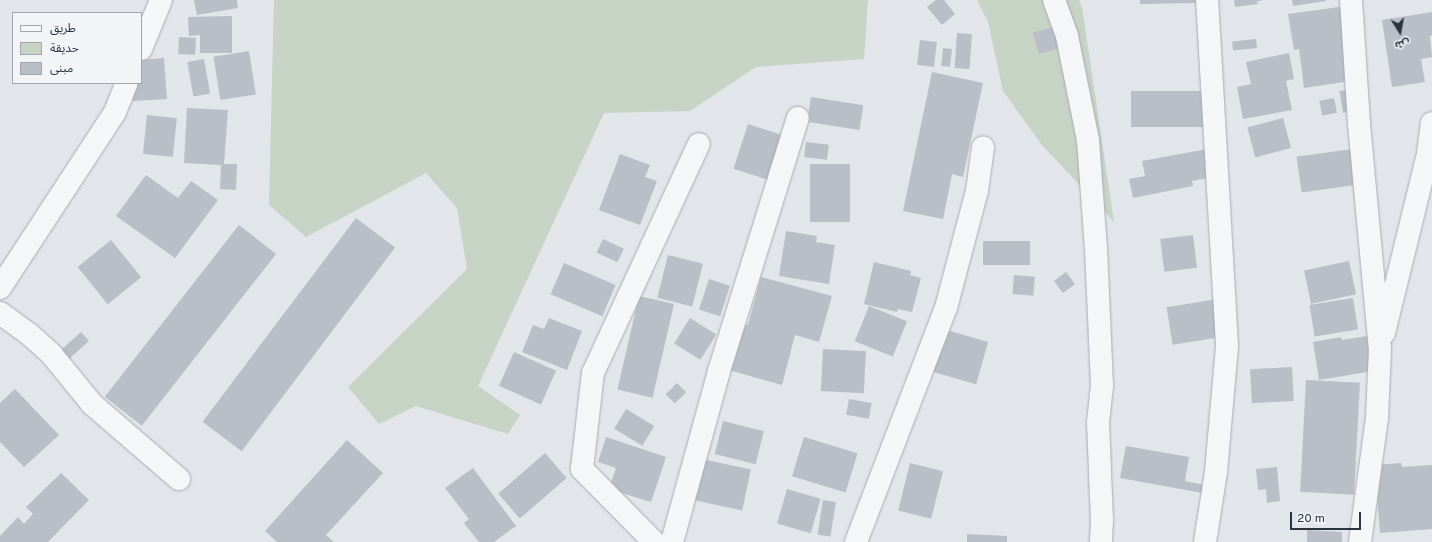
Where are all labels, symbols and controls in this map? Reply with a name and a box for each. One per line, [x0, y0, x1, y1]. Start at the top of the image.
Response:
legend [12, 12, 142, 84]
north arrow [1380, 12, 1420, 52]
text: طريق [50, 21, 76, 37]
text: ش [1394, 35, 1411, 52]
text: حديقة [50, 41, 79, 57]
text: مبنى [50, 61, 73, 77]
scale bar [1292, 504, 1363, 530]
text: 20 m [1297, 511, 1325, 527]

